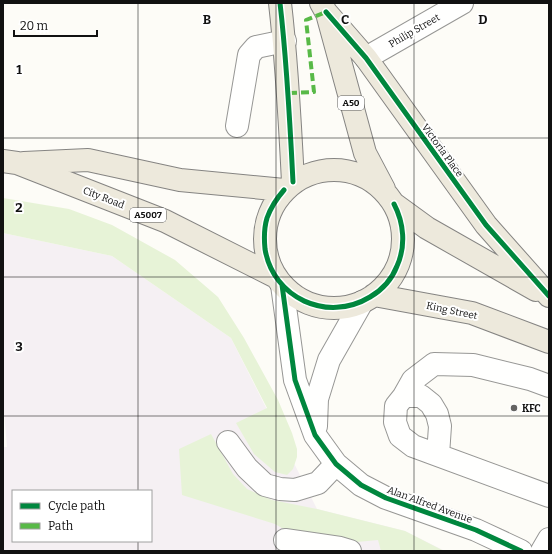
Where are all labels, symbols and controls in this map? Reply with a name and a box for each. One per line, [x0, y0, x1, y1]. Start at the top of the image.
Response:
street label: Philip Street [387, 11, 443, 50]
scale bar [14, 12, 97, 38]
text: B [203, 12, 211, 27]
text: C [341, 12, 349, 27]
text: D [478, 12, 488, 27]
text: 20 m [20, 19, 49, 33]
text: 1 [16, 62, 22, 77]
road number: A50 [338, 96, 364, 110]
street label: Victoria Place [419, 122, 465, 180]
street label: City Road [81, 185, 126, 211]
text: 2 [15, 200, 23, 215]
road number: A5007 [130, 208, 166, 222]
street label: King Street [425, 300, 479, 322]
text: 3 [15, 339, 23, 354]
marker: KFC [509, 403, 519, 413]
place label: KFC [522, 403, 541, 415]
street label: Alan Alfred Avenue [385, 484, 474, 526]
legend [12, 490, 152, 542]
text: Cycle path [48, 499, 106, 513]
text: Path [48, 519, 74, 533]

